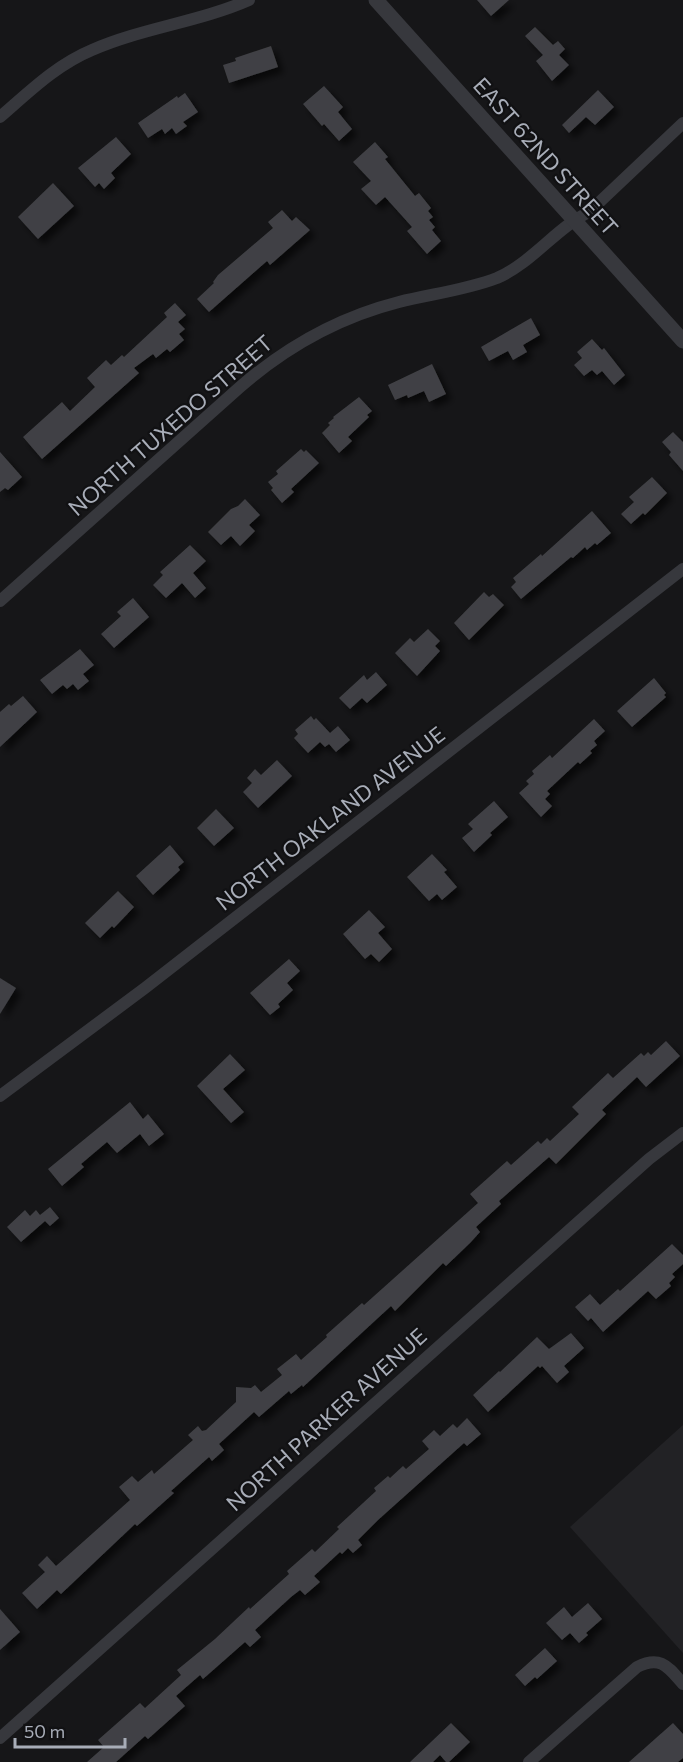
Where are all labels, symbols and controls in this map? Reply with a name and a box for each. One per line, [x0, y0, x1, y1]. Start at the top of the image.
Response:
street label: EAST 62ND STREET [468, 71, 624, 241]
street label: NORTH TUXEDO STREET [62, 329, 278, 521]
street label: NORTH OAKLAND AVENUE [210, 720, 450, 916]
street label: NORTH PARKER AVENUE [220, 1322, 432, 1516]
scale bar [15, 1711, 124, 1749]
text: 50 m [24, 1720, 65, 1742]

